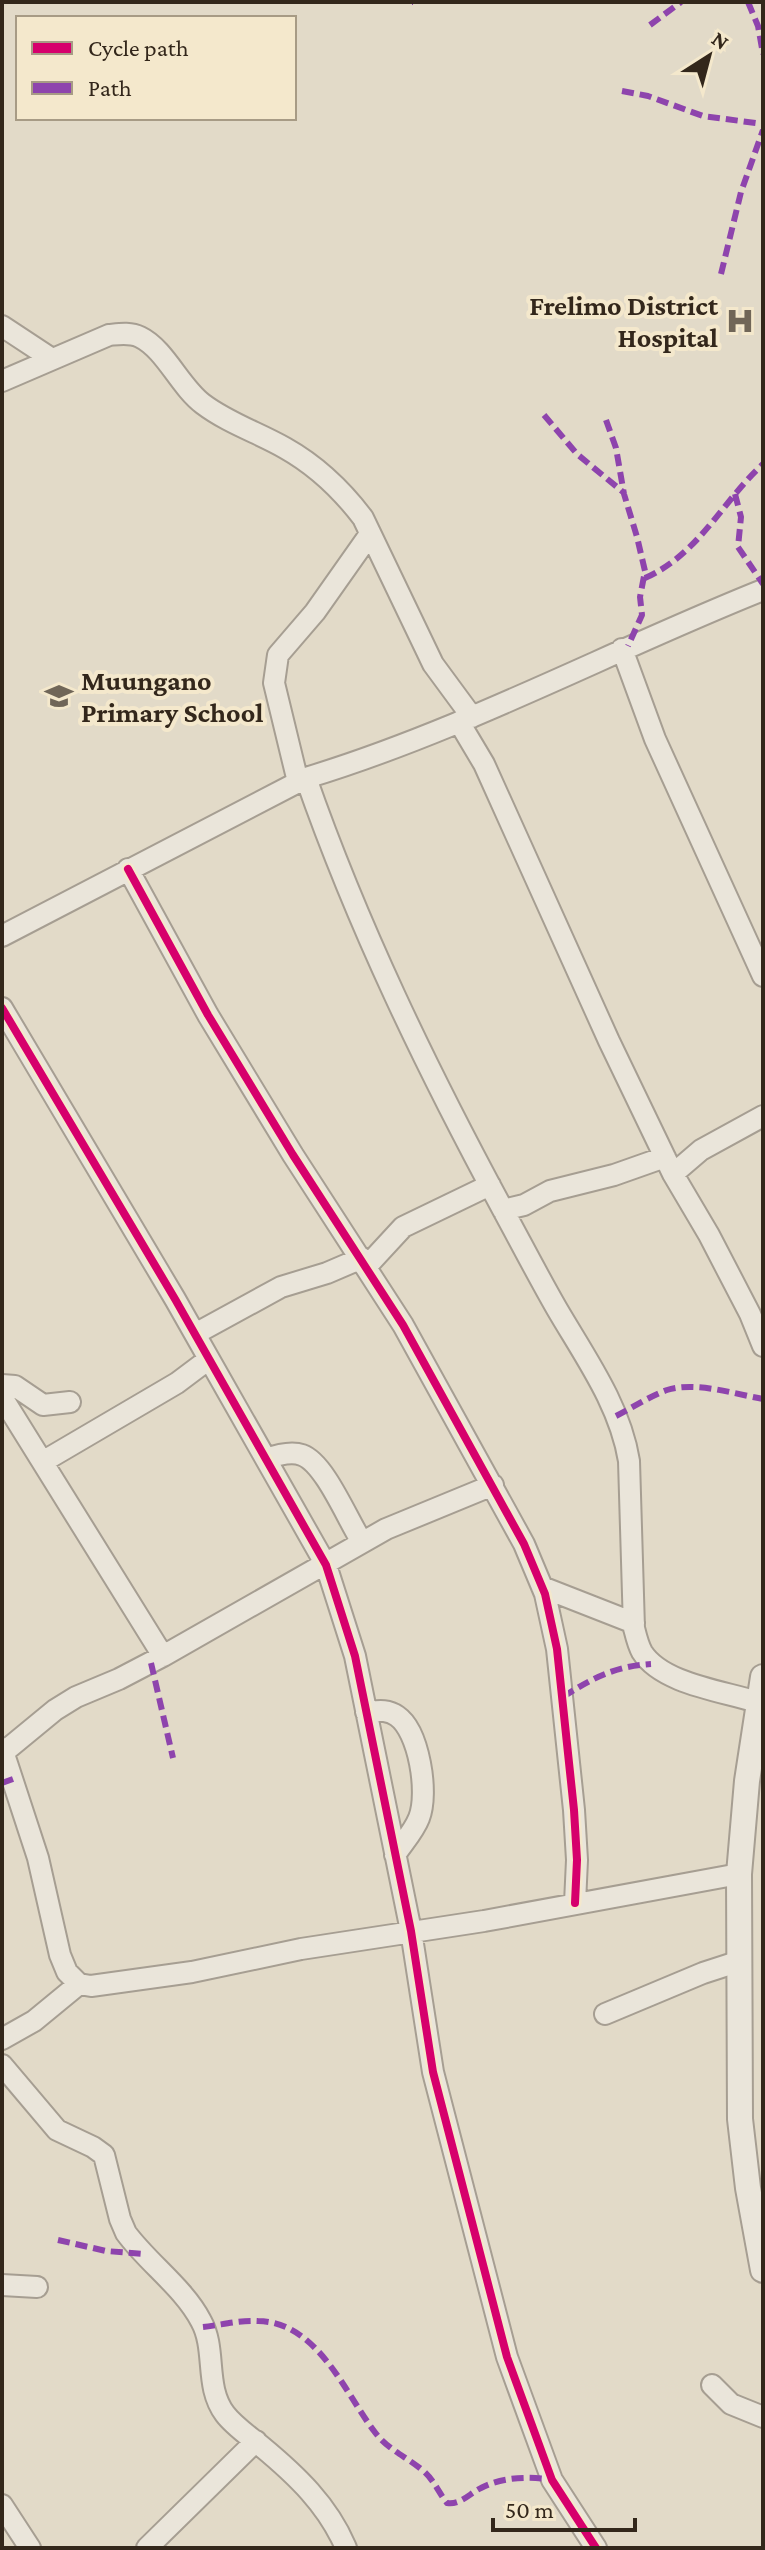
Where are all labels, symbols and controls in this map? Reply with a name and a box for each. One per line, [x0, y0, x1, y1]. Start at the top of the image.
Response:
legend [16, 16, 296, 120]
north arrow [669, 16, 749, 96]
text: N [707, 26, 734, 55]
text: Cycle path [88, 34, 189, 61]
text: Path [88, 74, 132, 101]
place label: Frelimo District Hospital [529, 290, 719, 353]
hospital icon: Frelimo District Hospital [725, 306, 755, 336]
place label: Muungano Primary School [81, 665, 263, 728]
school or university icon: Muungano Primary School [44, 681, 74, 711]
scale bar [493, 2482, 635, 2532]
text: 50 m [505, 2496, 554, 2523]

